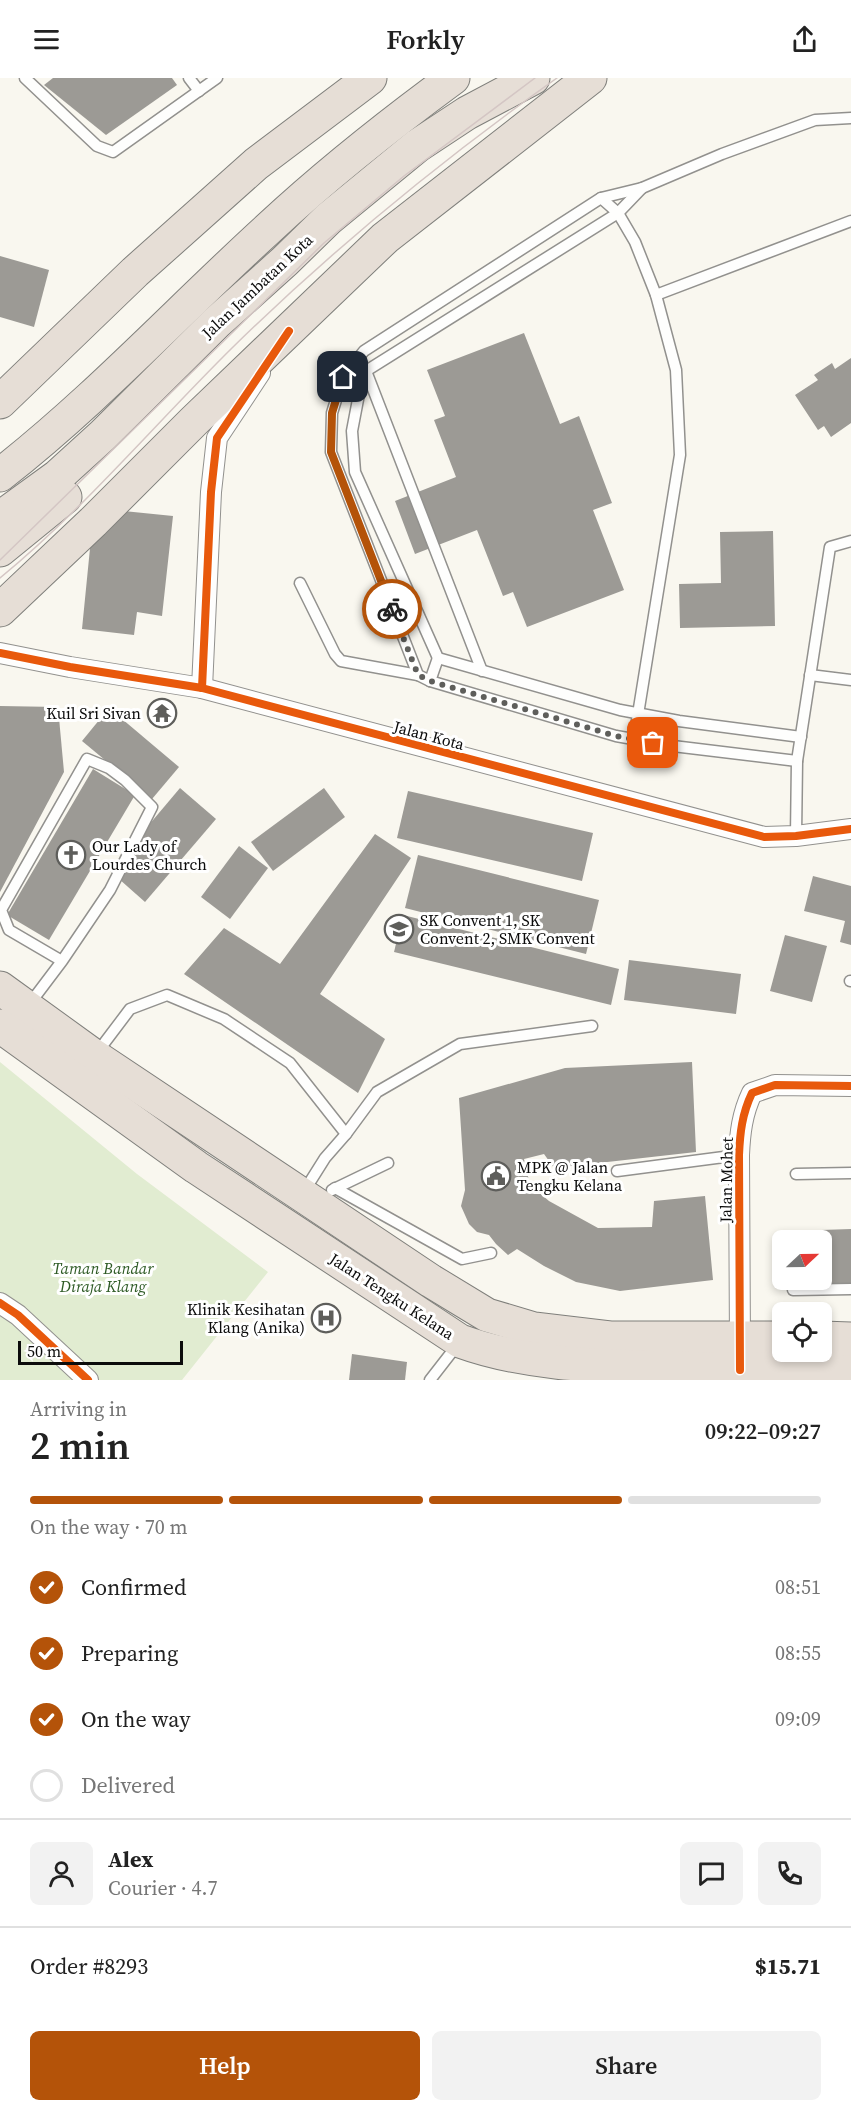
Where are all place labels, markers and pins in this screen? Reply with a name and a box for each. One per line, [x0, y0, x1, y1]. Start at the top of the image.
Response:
pin [317, 351, 368, 402]
temple icon: Kuil Sri Sivan [146, 697, 178, 729]
place label: Kuil Sri Sivan [46, 702, 141, 724]
pin [627, 717, 678, 768]
place label: Our Lady of Lourdes Church [92, 835, 207, 875]
church icon: Our Lady of Lourdes Church [55, 839, 87, 871]
place label: SK Convent 1, SK Convent 2, SMK Convent [420, 909, 596, 949]
school or university icon: SK Convent 1, SK Convent 2, SMK Convent [383, 913, 415, 945]
place label: MPK @ Jalan Tengku Kelana [517, 1156, 623, 1196]
public building icon: MPK @ Jalan Tengku Kelana [480, 1160, 512, 1192]
place label: Klinik Kesihatan Klang (Anika) [187, 1298, 305, 1338]
hospital icon: Klinik Kesihatan Klang (Anika) [310, 1302, 342, 1334]

